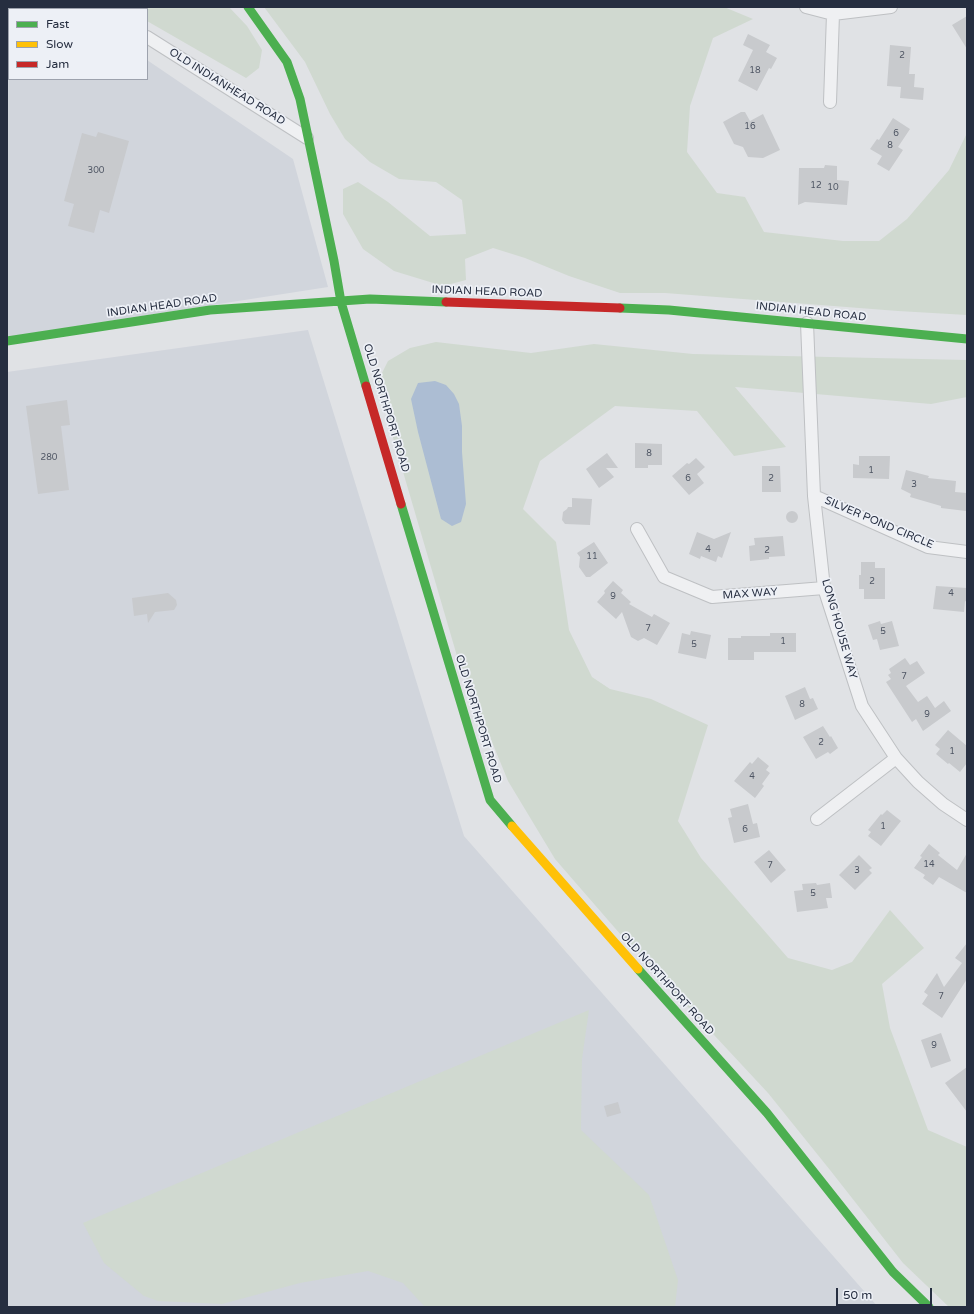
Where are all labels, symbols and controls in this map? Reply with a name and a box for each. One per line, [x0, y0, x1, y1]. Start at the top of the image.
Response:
legend [8, 8, 148, 80]
text: Fast [46, 17, 69, 31]
text: Slow [46, 37, 73, 51]
street label: OLD INDIANHEAD ROAD [166, 46, 288, 128]
house number: 2 [899, 51, 905, 61]
text: Jam [46, 57, 69, 71]
house number: 18 [749, 66, 761, 76]
house number: 16 [744, 122, 756, 132]
house number: 6 [893, 129, 899, 139]
house number: 8 [887, 141, 893, 151]
house number: 300 [88, 166, 104, 176]
house number: 12 [810, 181, 822, 191]
house number: 10 [827, 183, 839, 193]
street label: INDIAN HEAD ROAD [431, 283, 543, 301]
street label: INDIAN HEAD ROAD [106, 292, 218, 320]
street label: INDIAN HEAD ROAD [755, 300, 867, 324]
street label: OLD NORTHPORT ROAD [360, 342, 412, 474]
house number: 8 [646, 449, 652, 459]
house number: 280 [41, 453, 57, 463]
house number: 1 [868, 466, 874, 476]
house number: 6 [685, 474, 691, 484]
house number: 2 [768, 474, 774, 484]
house number: 3 [911, 480, 917, 490]
street label: SILVER POND CIRCLE [823, 494, 935, 552]
house number: 4 [705, 545, 711, 555]
house number: 2 [764, 546, 770, 556]
house number: 11 [586, 552, 598, 562]
house number: 2 [869, 577, 875, 587]
street label: LONG HOUSE WAY [818, 578, 860, 680]
street label: MAX WAY [722, 585, 778, 603]
house number: 4 [948, 589, 954, 599]
house number: 9 [610, 592, 616, 602]
house number: 7 [645, 624, 651, 634]
house number: 5 [880, 627, 886, 637]
house number: 1 [780, 637, 786, 647]
house number: 5 [691, 640, 697, 650]
street label: OLD NORTHPORT ROAD [452, 653, 504, 785]
house number: 7 [901, 672, 907, 682]
house number: 8 [799, 700, 805, 710]
house number: 9 [924, 710, 930, 720]
house number: 2 [818, 738, 824, 748]
house number: 1 [949, 747, 955, 757]
house number: 4 [749, 772, 755, 782]
house number: 1 [880, 822, 886, 832]
house number: 6 [742, 825, 748, 835]
house number: 14 [923, 860, 935, 870]
house number: 7 [767, 861, 773, 871]
house number: 3 [854, 866, 860, 876]
house number: 5 [810, 889, 816, 899]
street label: OLD NORTHPORT ROAD [617, 930, 717, 1038]
house number: 7 [938, 992, 944, 1002]
house number: 9 [931, 1041, 937, 1051]
scale bar [838, 1280, 934, 1306]
text: 50 m [843, 1288, 872, 1302]

